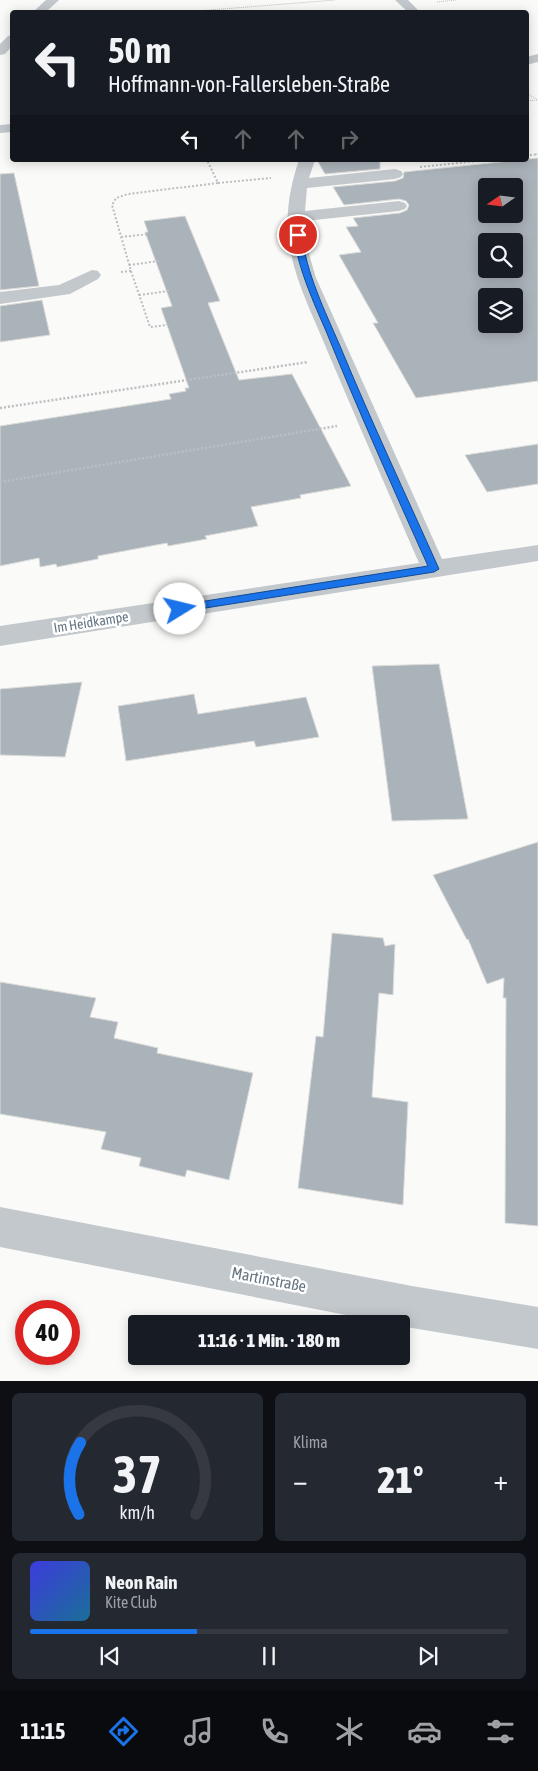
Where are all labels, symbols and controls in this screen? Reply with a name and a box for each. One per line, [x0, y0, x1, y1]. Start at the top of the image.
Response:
icon: left [25, 30, 90, 95]
text: 50 m [108, 30, 171, 70]
text: Hoffmann-von-Fallersleben-Straße [108, 71, 390, 97]
icon: left [176, 125, 204, 153]
icon: ahead [229, 125, 257, 153]
icon: ahead [282, 125, 310, 153]
icon: right [335, 125, 363, 153]
north arrow [478, 178, 522, 222]
map controls [478, 178, 523, 333]
pin [277, 214, 319, 256]
icon: arrive [284, 221, 312, 249]
button: search [478, 233, 523, 278]
button: layers [478, 288, 523, 333]
position arrow [153, 582, 205, 634]
street label: Im Heidkampe [52, 608, 130, 636]
street label: Martinstraße [230, 1263, 308, 1295]
speed limit sign: 40 [15, 1300, 80, 1365]
text: 11:16 · 1 Min. · 180 m [198, 1329, 340, 1351]
text: Klima [293, 1433, 328, 1451]
text: 37 [113, 1444, 162, 1504]
text: 21° [377, 1458, 424, 1501]
text: − [293, 1464, 308, 1496]
text: + [493, 1464, 508, 1496]
text: km/h [120, 1502, 155, 1523]
text: Neon Rain [105, 1571, 177, 1593]
text: Kite Club [105, 1593, 157, 1611]
icon: previous [96, 1642, 124, 1670]
icon: pause [255, 1642, 283, 1670]
icon: next [414, 1642, 442, 1670]
icon: directions [106, 1714, 141, 1749]
icon: music [181, 1714, 216, 1749]
icon: phone [257, 1714, 292, 1749]
icon: climate [332, 1714, 367, 1749]
icon: car [407, 1714, 442, 1749]
icon: filters [483, 1714, 518, 1749]
text: 11:15 [20, 1718, 65, 1744]

